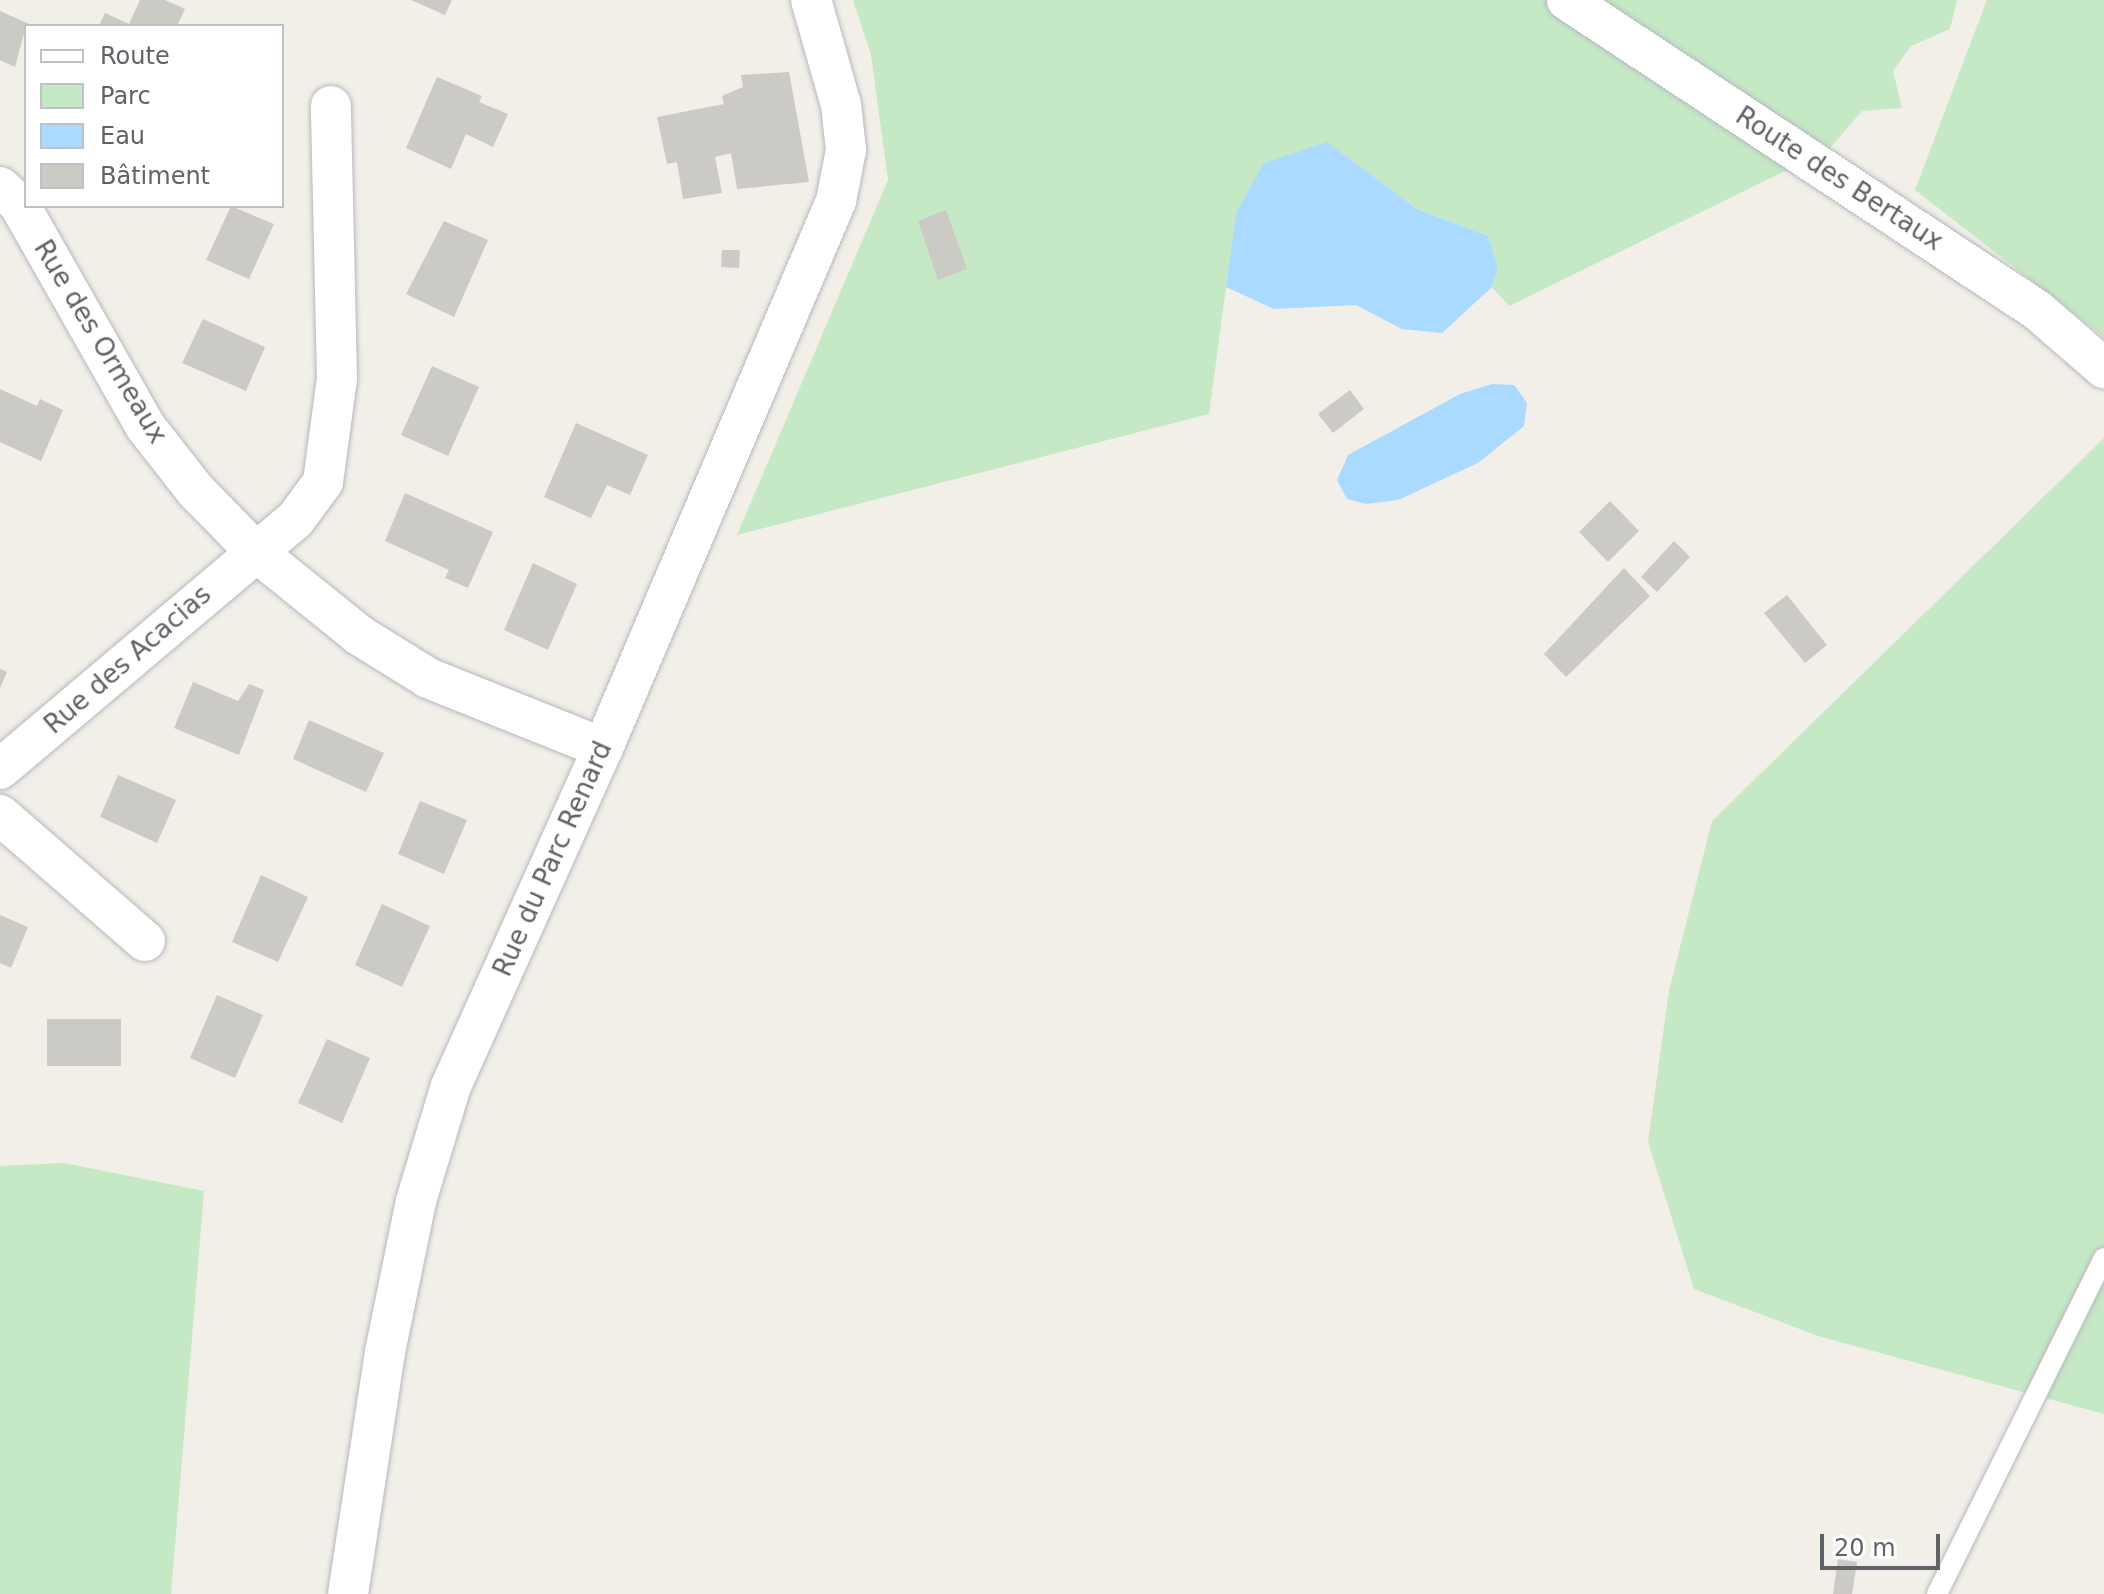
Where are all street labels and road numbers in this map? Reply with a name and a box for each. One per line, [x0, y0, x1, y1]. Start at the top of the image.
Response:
street label: Route des Bertaux [1730, 100, 1948, 258]
street label: Rue des Ormeaux [27, 235, 173, 449]
street label: Rue des Acacias [38, 579, 218, 741]
street label: Rue du Parc Renard [487, 737, 619, 981]

